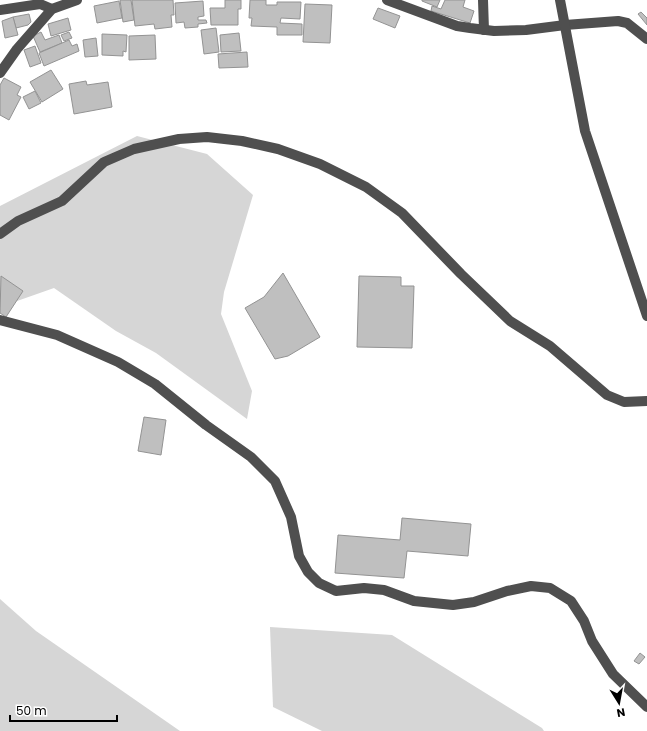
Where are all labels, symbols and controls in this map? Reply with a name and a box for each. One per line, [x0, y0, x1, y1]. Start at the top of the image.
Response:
north arrow [599, 683, 639, 723]
scale bar [10, 697, 117, 723]
text: 50 m [16, 702, 47, 719]
text: N [615, 704, 626, 721]

